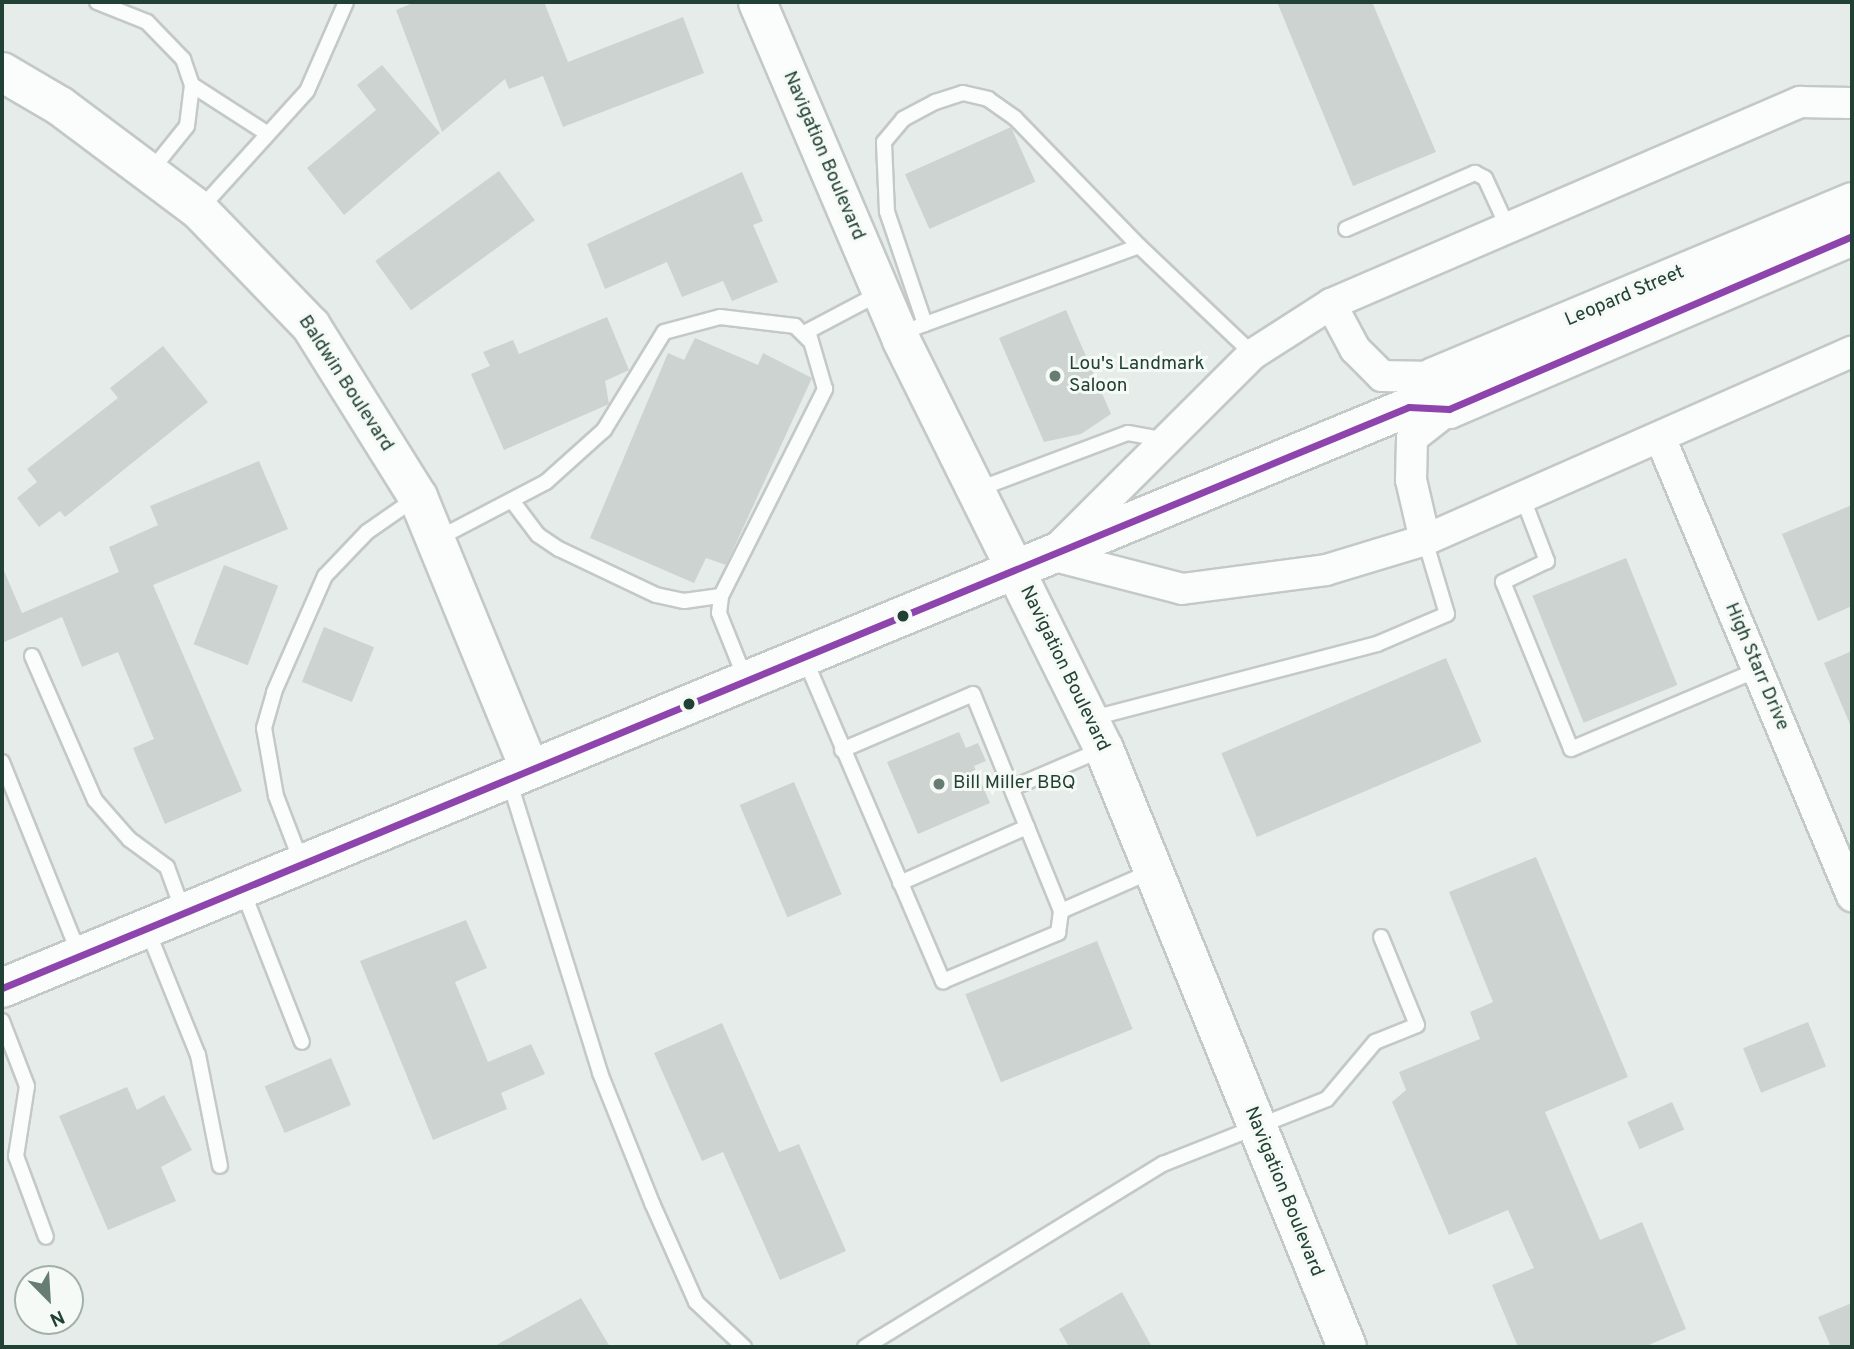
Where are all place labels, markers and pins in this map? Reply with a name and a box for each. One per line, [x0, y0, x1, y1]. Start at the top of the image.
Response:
place label: Lou's Landmark Saloon [1069, 354, 1205, 398]
marker: Lou's Landmark Saloon [1047, 368, 1063, 384]
unlabelled marker [896, 609, 910, 623]
unlabelled marker [682, 697, 696, 711]
place label: Bill Miller BBQ [953, 773, 1076, 795]
marker: Bill Miller BBQ [931, 776, 947, 792]

